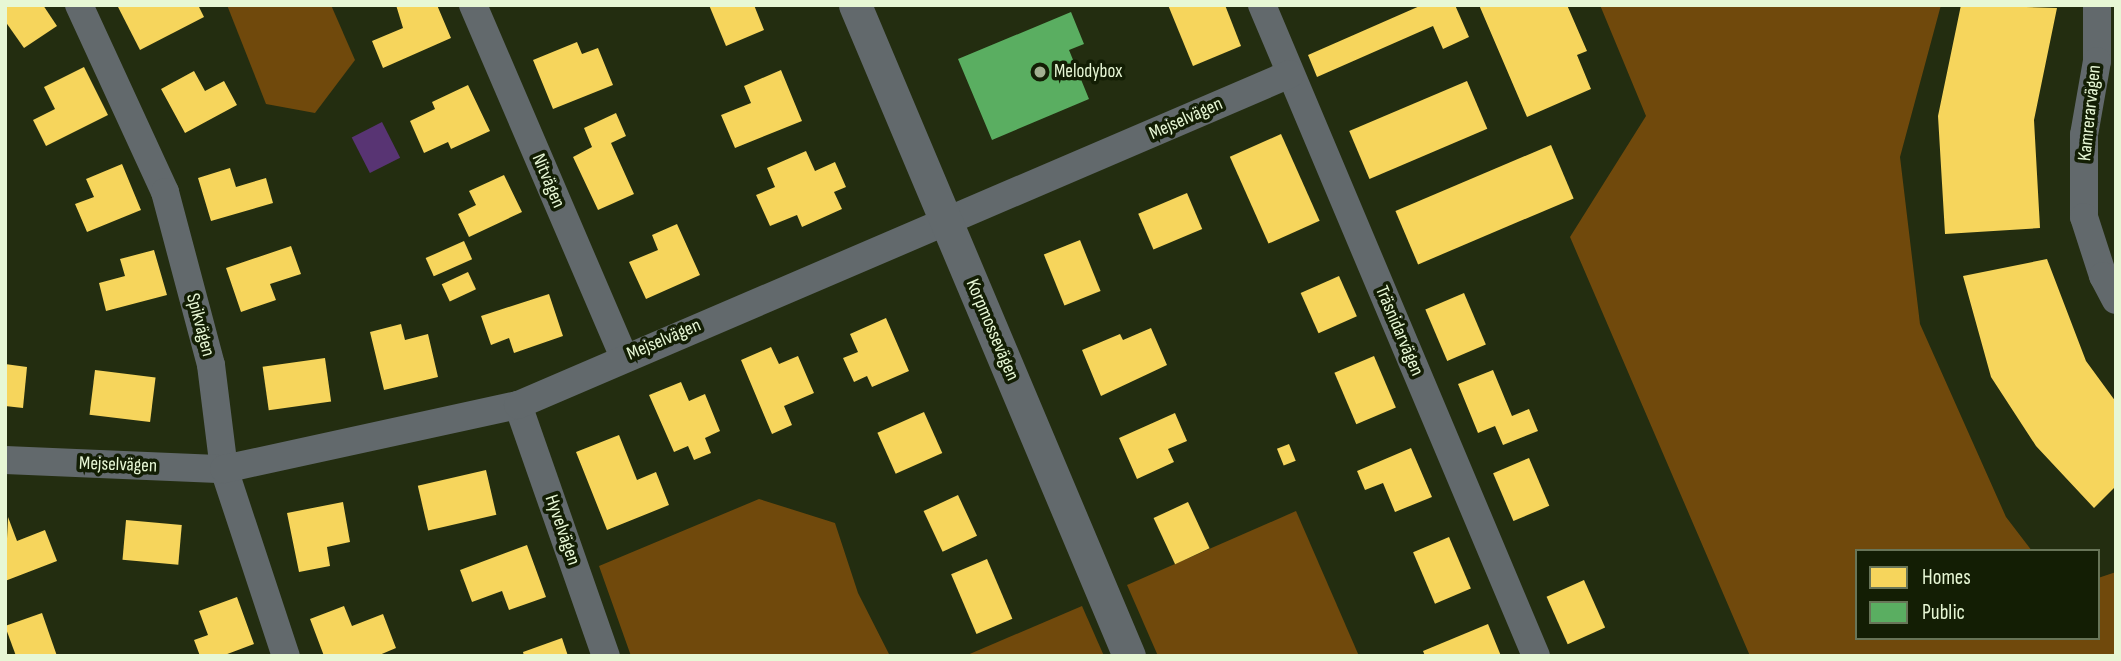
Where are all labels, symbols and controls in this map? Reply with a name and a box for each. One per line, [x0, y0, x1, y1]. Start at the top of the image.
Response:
place label: Melodybox [1054, 61, 1122, 83]
marker: Melodybox [1032, 64, 1048, 80]
street label: Kamrerarvägen [2074, 64, 2106, 162]
street label: Mejselvägen [1146, 93, 1226, 145]
street label: Nitvägen [526, 150, 570, 212]
street label: Korpmossevägen [960, 276, 1024, 384]
street label: Träsnidarvägen [1370, 282, 1428, 380]
street label: Spikvägen [181, 291, 219, 359]
street label: Mejselvägen [624, 314, 704, 366]
street label: Mejselvägen [79, 452, 157, 478]
street label: Hyvelvägen [539, 492, 585, 568]
legend [1855, 549, 2100, 640]
text: Homes [1922, 565, 1971, 590]
text: Public [1922, 600, 1965, 625]

